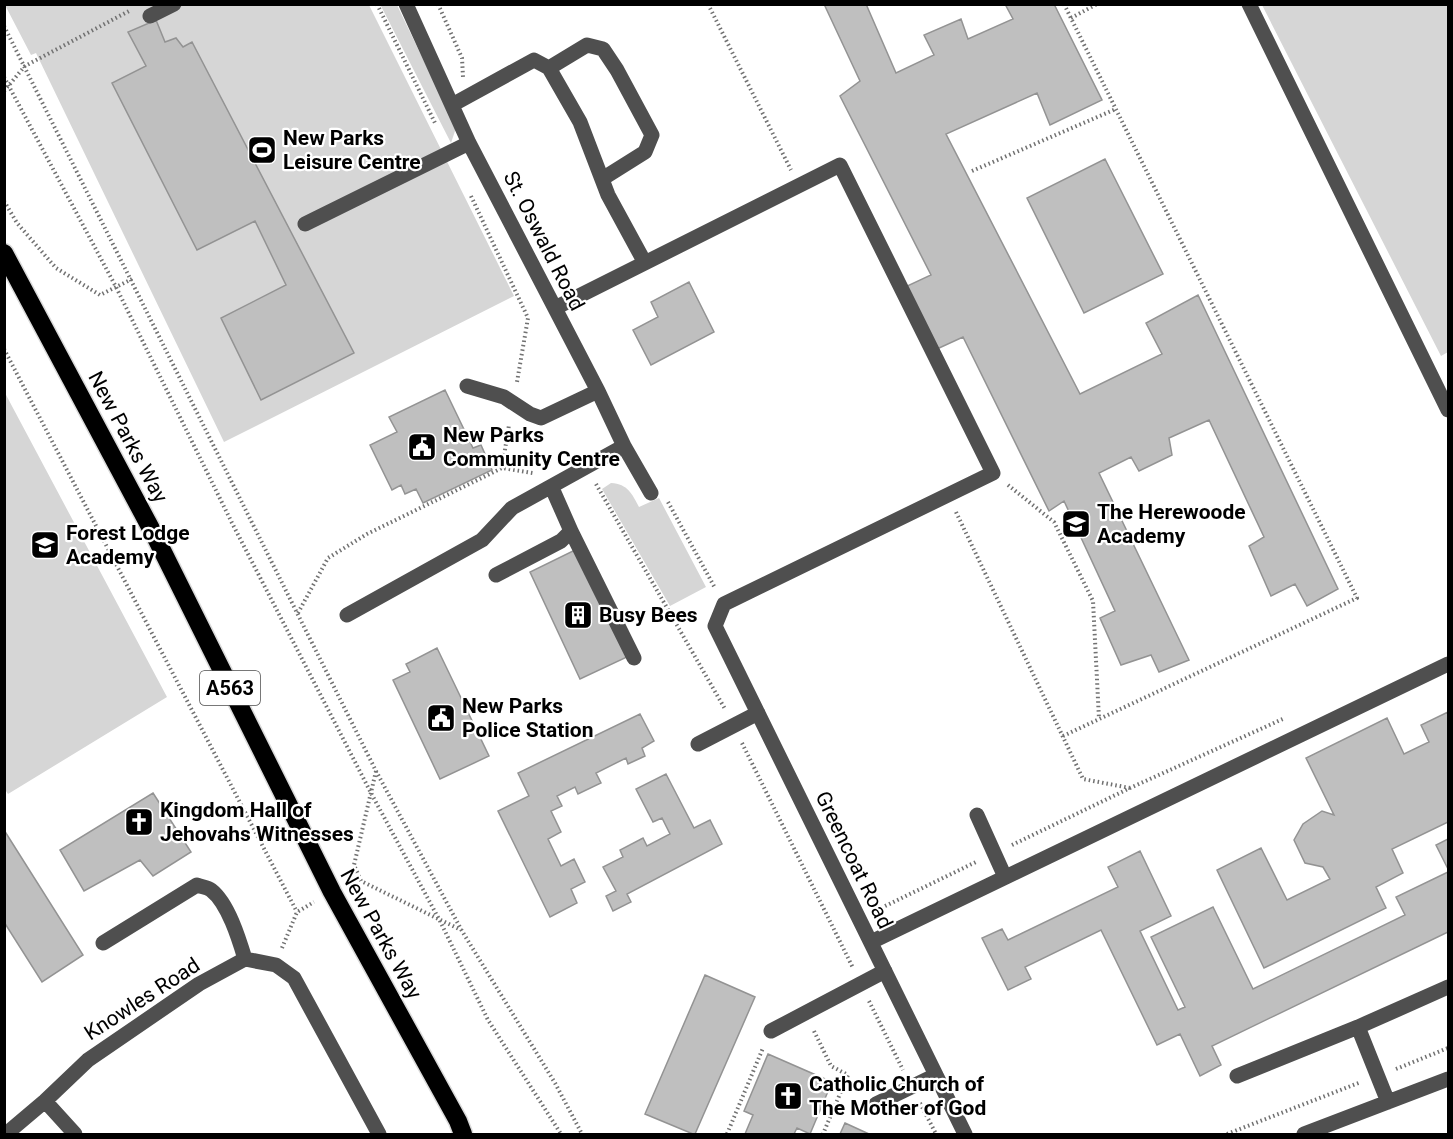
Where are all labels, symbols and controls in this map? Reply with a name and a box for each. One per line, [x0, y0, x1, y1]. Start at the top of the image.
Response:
place label: New Parks Leisure Centre [283, 126, 421, 174]
sports icon: New Parks Leisure Centre [246, 134, 278, 166]
street label: St. Oswald Road [499, 167, 589, 315]
street label: New Parks Way [83, 367, 173, 507]
place label: New Parks Community Centre [443, 423, 620, 471]
public building icon: New Parks Community Centre [406, 431, 438, 463]
place label: The Herewoode Academy [1097, 500, 1246, 548]
school or university icon: The Herewoode Academy [1060, 508, 1092, 540]
place label: Forest Lodge Academy [66, 521, 190, 569]
school or university icon: Forest Lodge Academy [29, 529, 61, 561]
building icon: Busy Bees [562, 599, 594, 631]
place label: Busy Bees [599, 603, 698, 627]
road number: A563 [200, 671, 260, 705]
place label: New Parks Police Station [462, 694, 593, 742]
public building icon: New Parks Police Station [425, 702, 457, 734]
street label: Greencoat Road [810, 787, 898, 933]
place label: Kingdom Hall of Jehovahs Witnesses [160, 798, 354, 846]
church icon: Kingdom Hall of Jehovahs Witnesses [123, 806, 155, 838]
street label: New Parks Way [335, 865, 427, 1003]
street label: Knowles Road [80, 953, 204, 1045]
place label: Catholic Church of The Mother of God [809, 1072, 986, 1120]
church icon: Catholic Church of The Mother of God [772, 1080, 804, 1112]

